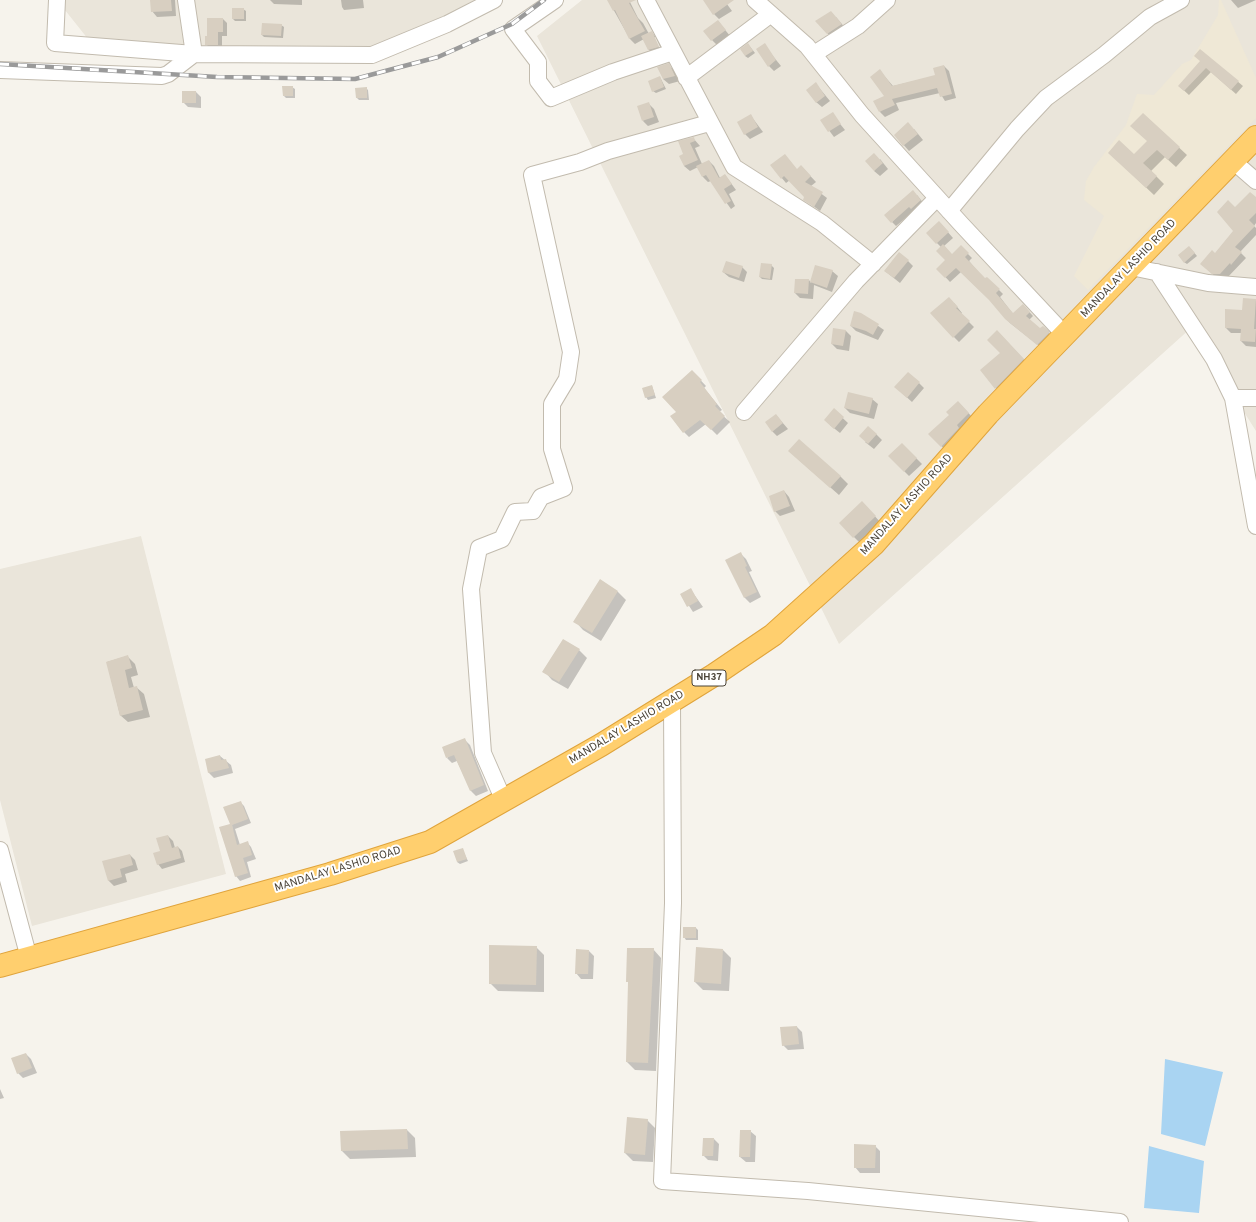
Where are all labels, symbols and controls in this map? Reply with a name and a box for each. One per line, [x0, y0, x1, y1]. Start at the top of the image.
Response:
street label: MANDALAY LASHIO ROAD [1079, 217, 1179, 321]
street label: MANDALAY LASHIO ROAD [858, 452, 956, 558]
road number: NH37 [692, 670, 726, 686]
street label: MANDALAY LASHIO ROAD [567, 688, 687, 768]
street label: MANDALAY LASHIO ROAD [273, 844, 403, 896]

